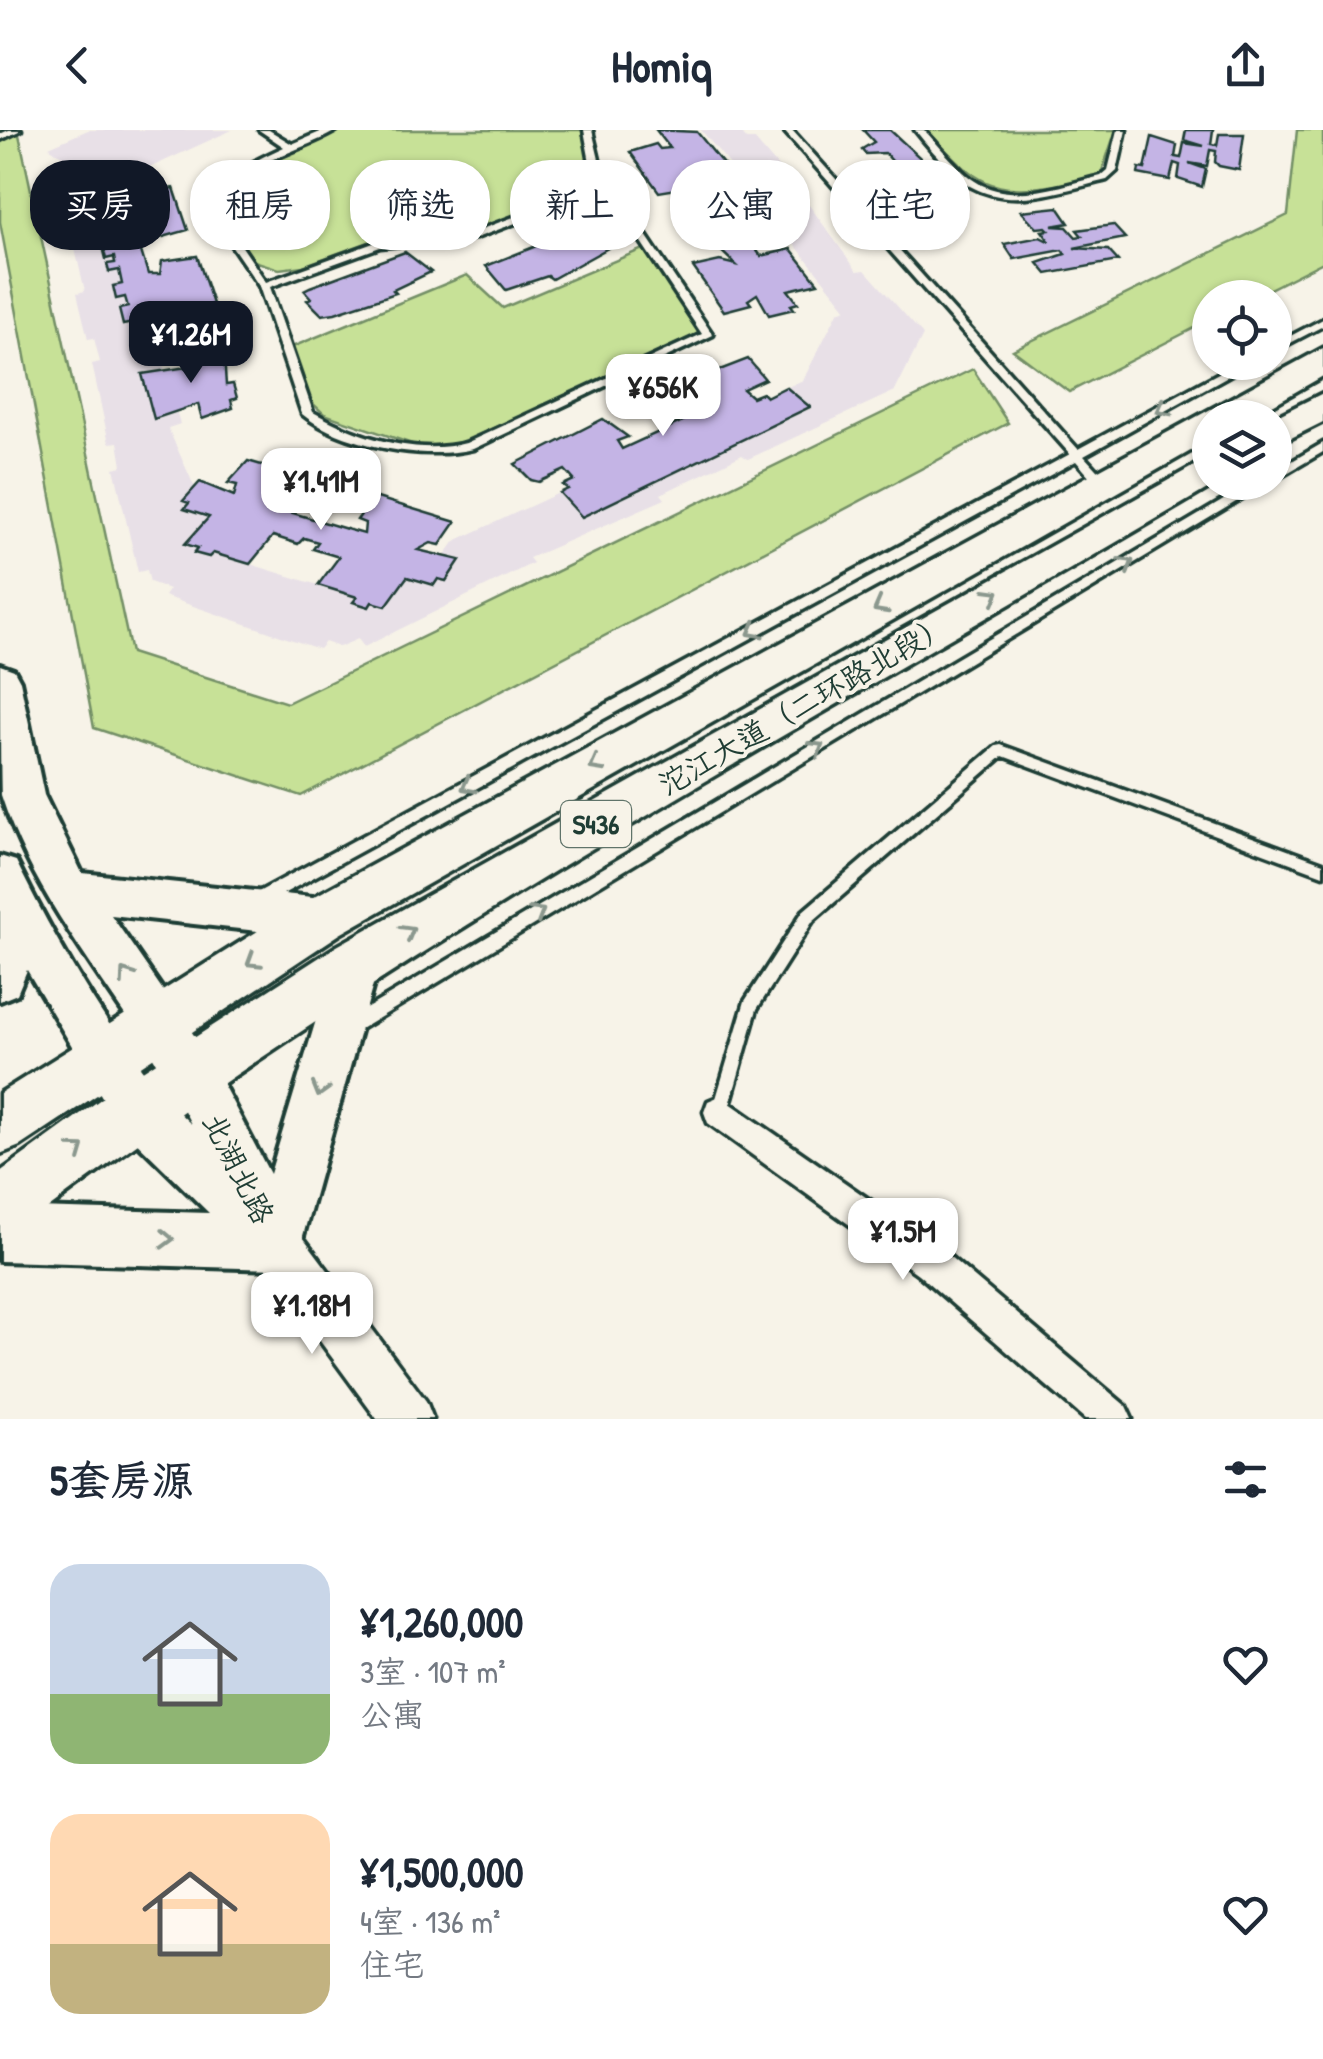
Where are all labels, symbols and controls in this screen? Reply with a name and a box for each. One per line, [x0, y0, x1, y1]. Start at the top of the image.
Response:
text: Homiq [611, 35, 712, 96]
icon: back [50, 38, 105, 93]
icon: share [1218, 38, 1273, 93]
chip: 买房 [30, 160, 170, 250]
chip: 租房 [190, 160, 330, 250]
chip: 筛选 [350, 160, 490, 250]
chip: 新上 [510, 160, 650, 250]
chip: 公寓 [670, 160, 810, 250]
chip: 住宅 [830, 160, 970, 250]
map controls [1192, 280, 1292, 500]
button: locate [1192, 280, 1292, 380]
pin: ¥1.26M [110, 301, 272, 386]
text: ¥1.26M [151, 312, 231, 355]
pin: ¥656K [593, 354, 733, 439]
text: ¥656K [628, 365, 698, 408]
one-way arrow [1155, 397, 1173, 416]
button: layers [1192, 400, 1292, 500]
pin: ¥1.41M [240, 448, 402, 533]
text: ¥1.41M [283, 459, 359, 502]
one-way arrow [1116, 557, 1134, 576]
one-way arrow [982, 588, 1000, 608]
one-way arrow [873, 594, 891, 614]
street label: 沱江大道（二环路北段） [651, 604, 957, 804]
one-way arrow [747, 618, 765, 638]
one-way arrow [806, 740, 824, 760]
one-way arrow [589, 752, 607, 772]
one-way arrow [461, 773, 479, 793]
road number: S436 [561, 801, 631, 847]
one-way arrow [527, 906, 545, 925]
one-way arrow [397, 925, 415, 945]
one-way arrow [246, 948, 264, 967]
one-way arrow [120, 968, 138, 986]
one-way arrow [311, 1081, 332, 1098]
street label: 北湖北路 [194, 1105, 284, 1231]
one-way arrow [67, 1144, 86, 1162]
pin: ¥1.5M [833, 1198, 973, 1283]
text: ¥1.5M [870, 1209, 936, 1252]
one-way arrow [160, 1228, 176, 1249]
pin: ¥1.18M [231, 1272, 393, 1357]
text: ¥1.18M [273, 1283, 351, 1326]
text: 5套房源 [50, 1451, 194, 1508]
icon: filters [1218, 1452, 1273, 1507]
text: ¥1,260,000 [360, 1593, 523, 1650]
icon: home [130, 1604, 250, 1724]
icon: heart [1218, 1637, 1273, 1692]
text: 3室 · 107 m² [360, 1650, 506, 1693]
text: 公寓 [360, 1693, 424, 1736]
text: ¥1,500,000 [360, 1843, 524, 1900]
icon: home [130, 1854, 250, 1974]
icon: heart [1218, 1887, 1273, 1942]
text: 4室 · 136 m² [360, 1900, 500, 1943]
text: 住宅 [360, 1943, 424, 1986]

